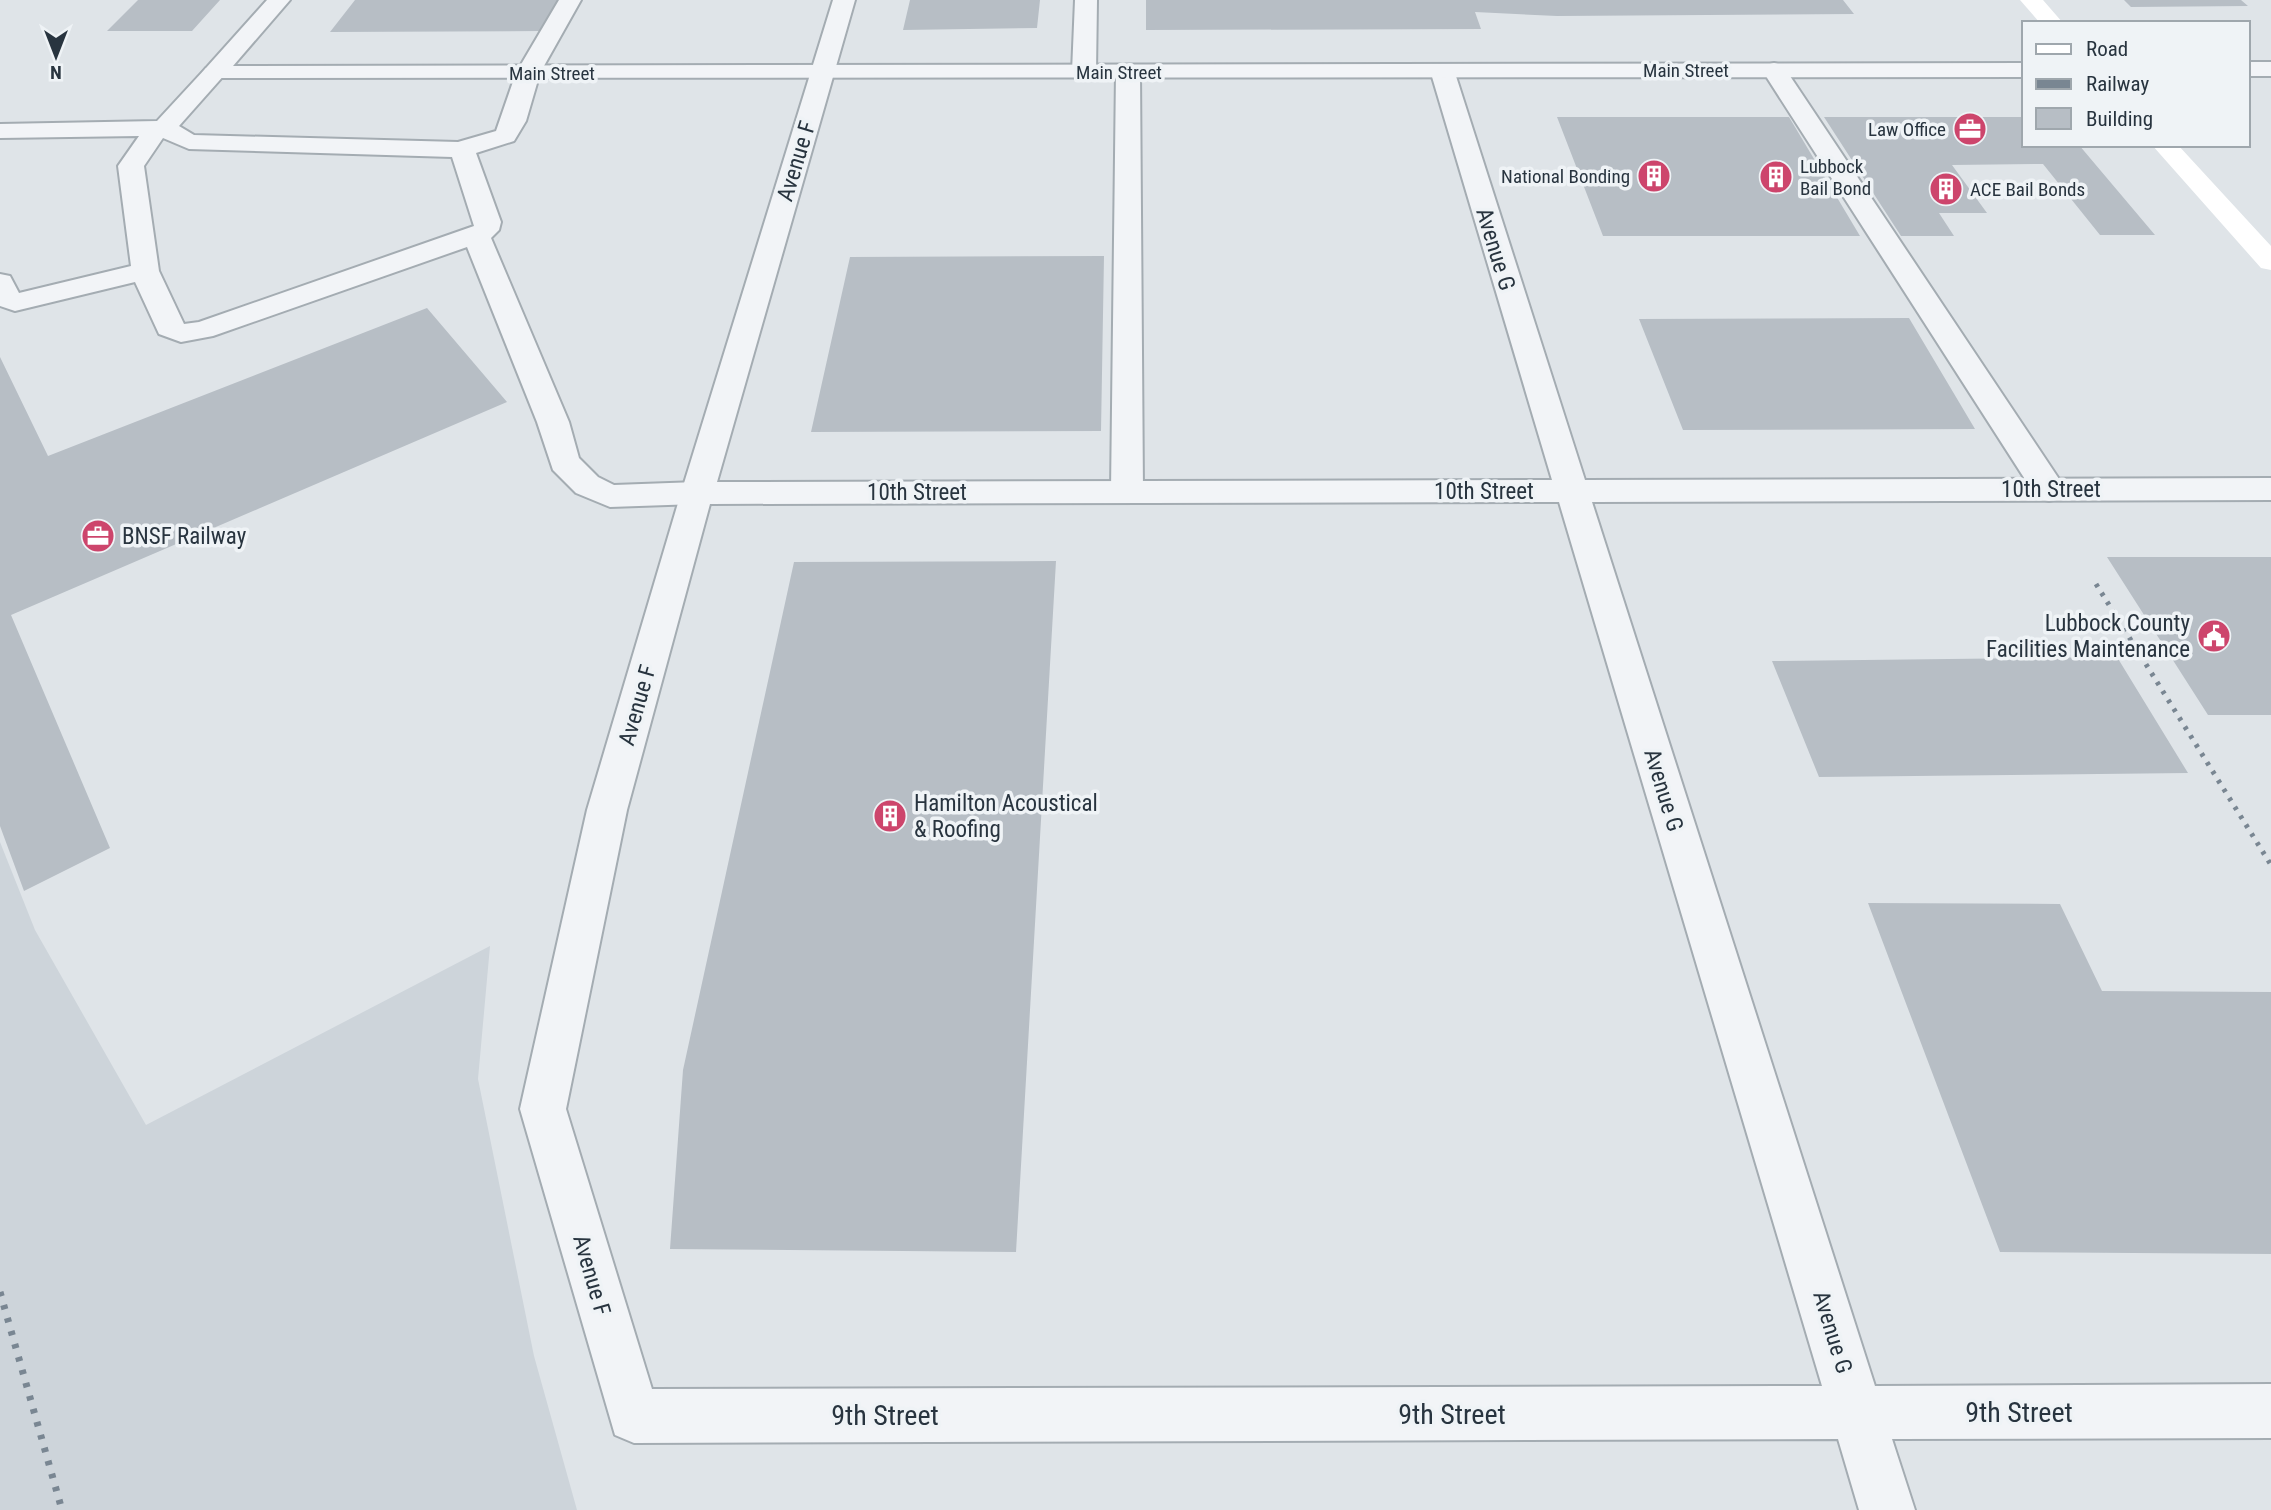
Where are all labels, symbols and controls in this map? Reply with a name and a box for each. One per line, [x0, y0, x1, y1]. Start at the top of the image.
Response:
north arrow [21, 21, 91, 91]
legend [2022, 21, 2250, 147]
text: Road [2086, 37, 2128, 61]
street label: Main Street [1643, 59, 1729, 82]
text: N [50, 61, 62, 84]
street label: Main Street [1076, 61, 1162, 84]
street label: Main Street [509, 62, 595, 85]
text: Railway [2086, 72, 2149, 96]
text: Building [2086, 107, 2153, 131]
office icon: Law Office [1951, 110, 1989, 148]
street label: Avenue F [771, 118, 821, 205]
place label: Law Office [1868, 118, 1946, 141]
place label: Lubbock Bail Bond [1800, 155, 1871, 200]
building icon: National Bonding [1635, 157, 1673, 195]
building icon: Lubbock Bail Bond [1757, 158, 1795, 196]
place label: National Bonding [1501, 165, 1630, 188]
building icon: ACE Bail Bonds [1927, 170, 1965, 208]
place label: ACE Bail Bonds [1970, 178, 2085, 201]
street label: Avenue G [1470, 205, 1521, 294]
street label: 10th Street [2001, 476, 2101, 503]
street label: 10th Street [1434, 478, 1534, 505]
street label: 10th Street [867, 479, 967, 506]
office icon: BNSF Railway [79, 517, 117, 555]
place label: BNSF Railway [122, 523, 247, 550]
place label: Lubbock County Facilities Maintenance [1986, 610, 2190, 663]
public building icon: Lubbock County Facilities Maintenance [2195, 617, 2233, 655]
street label: Avenue F [613, 662, 662, 749]
street label: Avenue G [1638, 746, 1689, 835]
place label: Hamilton Acoustical & Roofing [914, 790, 1098, 843]
building icon: Hamilton Acoustical & Roofing [871, 797, 909, 835]
street label: Avenue F [567, 1232, 616, 1319]
street label: Avenue G [1807, 1288, 1858, 1377]
street label: 9th Street [1965, 1396, 2073, 1429]
street label: 9th Street [1398, 1398, 1506, 1431]
street label: 9th Street [831, 1399, 939, 1432]

